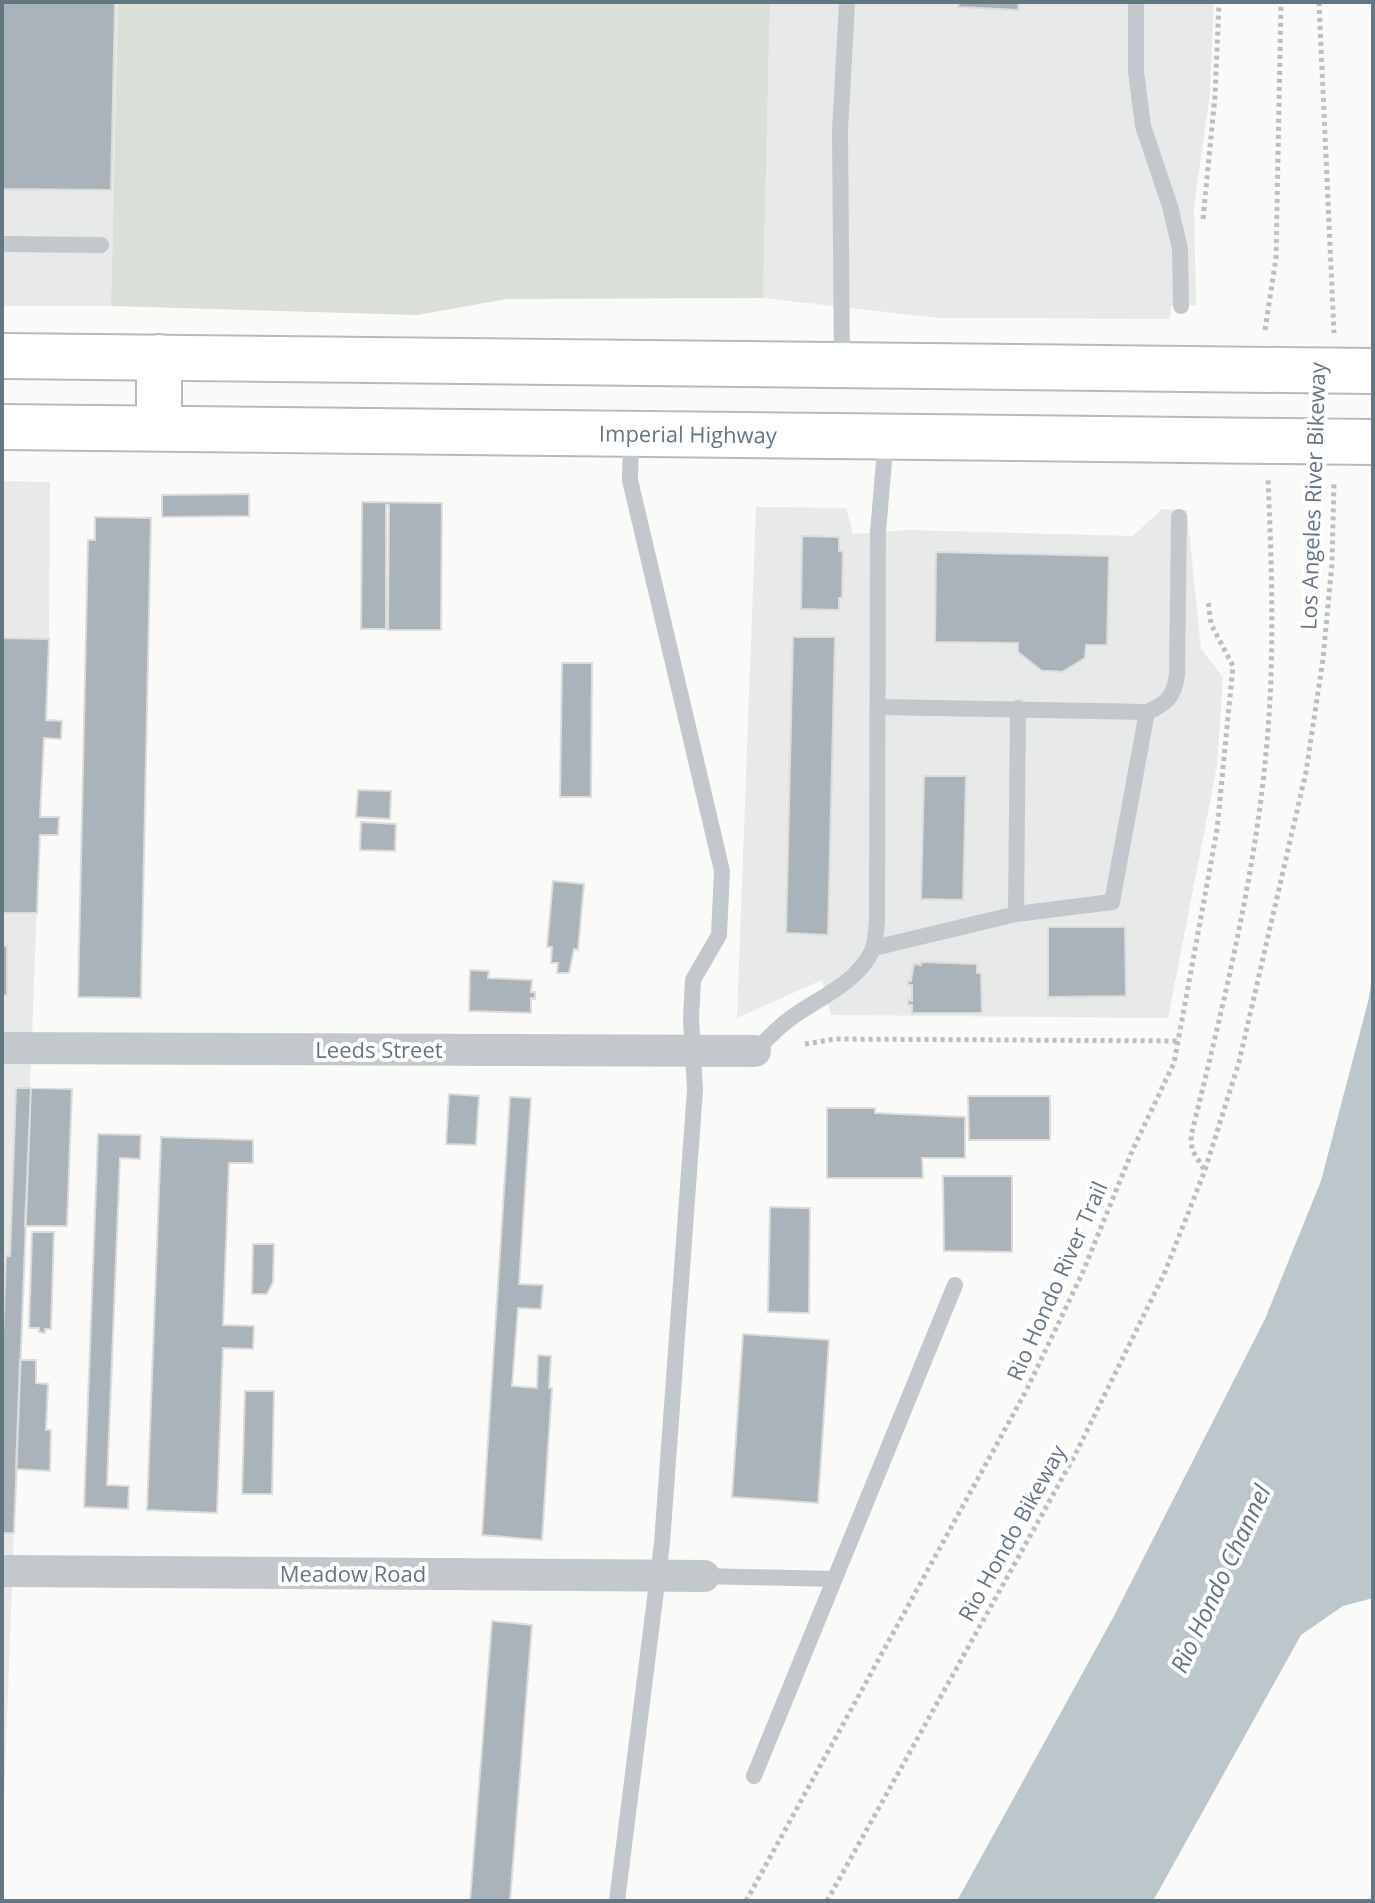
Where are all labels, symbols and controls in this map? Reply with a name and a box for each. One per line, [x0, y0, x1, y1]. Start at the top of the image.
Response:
street label: Los Angeles River Bikeway [1292, 361, 1332, 630]
street label: Imperial Highway [599, 418, 778, 449]
street label: Leeds Street [315, 1034, 443, 1064]
street label: Rio Hondo River Trail [999, 1176, 1114, 1385]
street label: Rio Hondo Bikeway [950, 1438, 1073, 1626]
water label: Rio Hondo Channel [1162, 1478, 1278, 1678]
street label: Meadow Road [280, 1558, 426, 1588]

